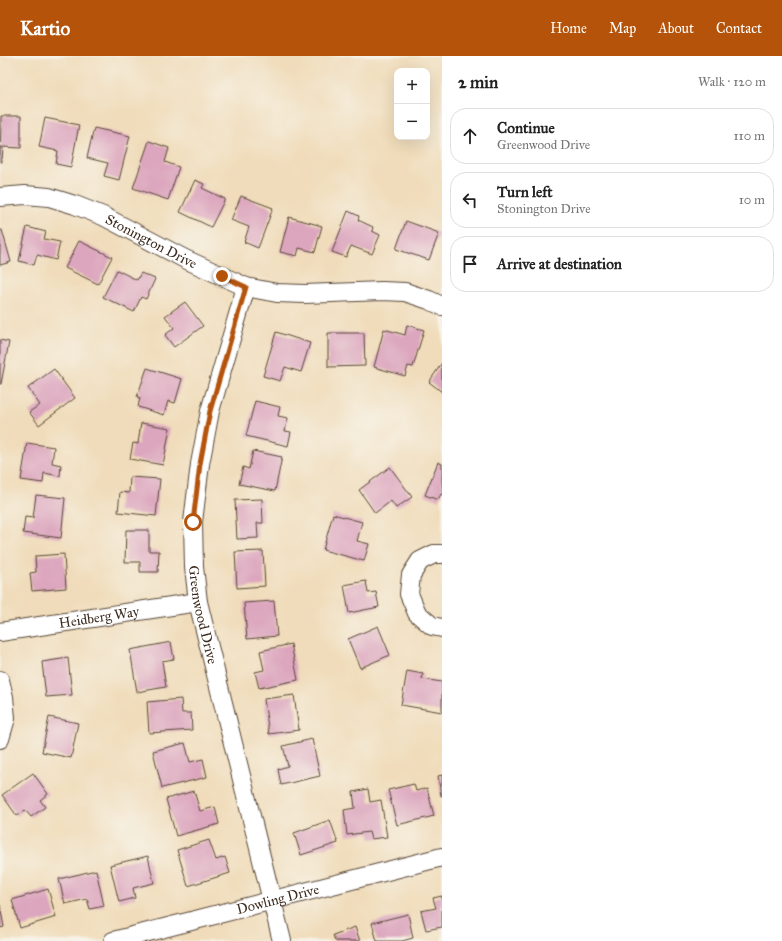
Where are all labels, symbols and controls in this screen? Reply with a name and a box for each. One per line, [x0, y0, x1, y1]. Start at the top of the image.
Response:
text: Kartio [20, 17, 70, 40]
text: Home [550, 20, 587, 37]
text: Map [609, 20, 636, 37]
text: About [658, 20, 694, 37]
text: Contact [716, 20, 762, 37]
map controls [394, 68, 430, 140]
button: + [394, 68, 430, 104]
text: 2 min [458, 72, 498, 93]
text: Walk · 120 m [698, 74, 766, 90]
button: − [394, 104, 430, 140]
text: Continue [497, 119, 555, 137]
icon: ahead [459, 125, 481, 147]
text: 110 m [733, 128, 765, 144]
text: Greenwood Drive [497, 137, 590, 153]
text: Turn left [497, 183, 553, 201]
icon: left [459, 189, 481, 211]
text: 10 m [739, 192, 765, 208]
text: Stonington Drive [497, 201, 591, 217]
street label: Stonington Drive [103, 210, 200, 272]
icon: arrive [459, 253, 481, 275]
text: Arrive at destination [497, 255, 622, 273]
route end [213, 267, 231, 285]
route start [184, 513, 202, 531]
street label: Greenwood Drive [185, 564, 222, 666]
street label: Heidberg Way [58, 602, 141, 631]
street label: Dowling Drive [235, 880, 321, 918]

